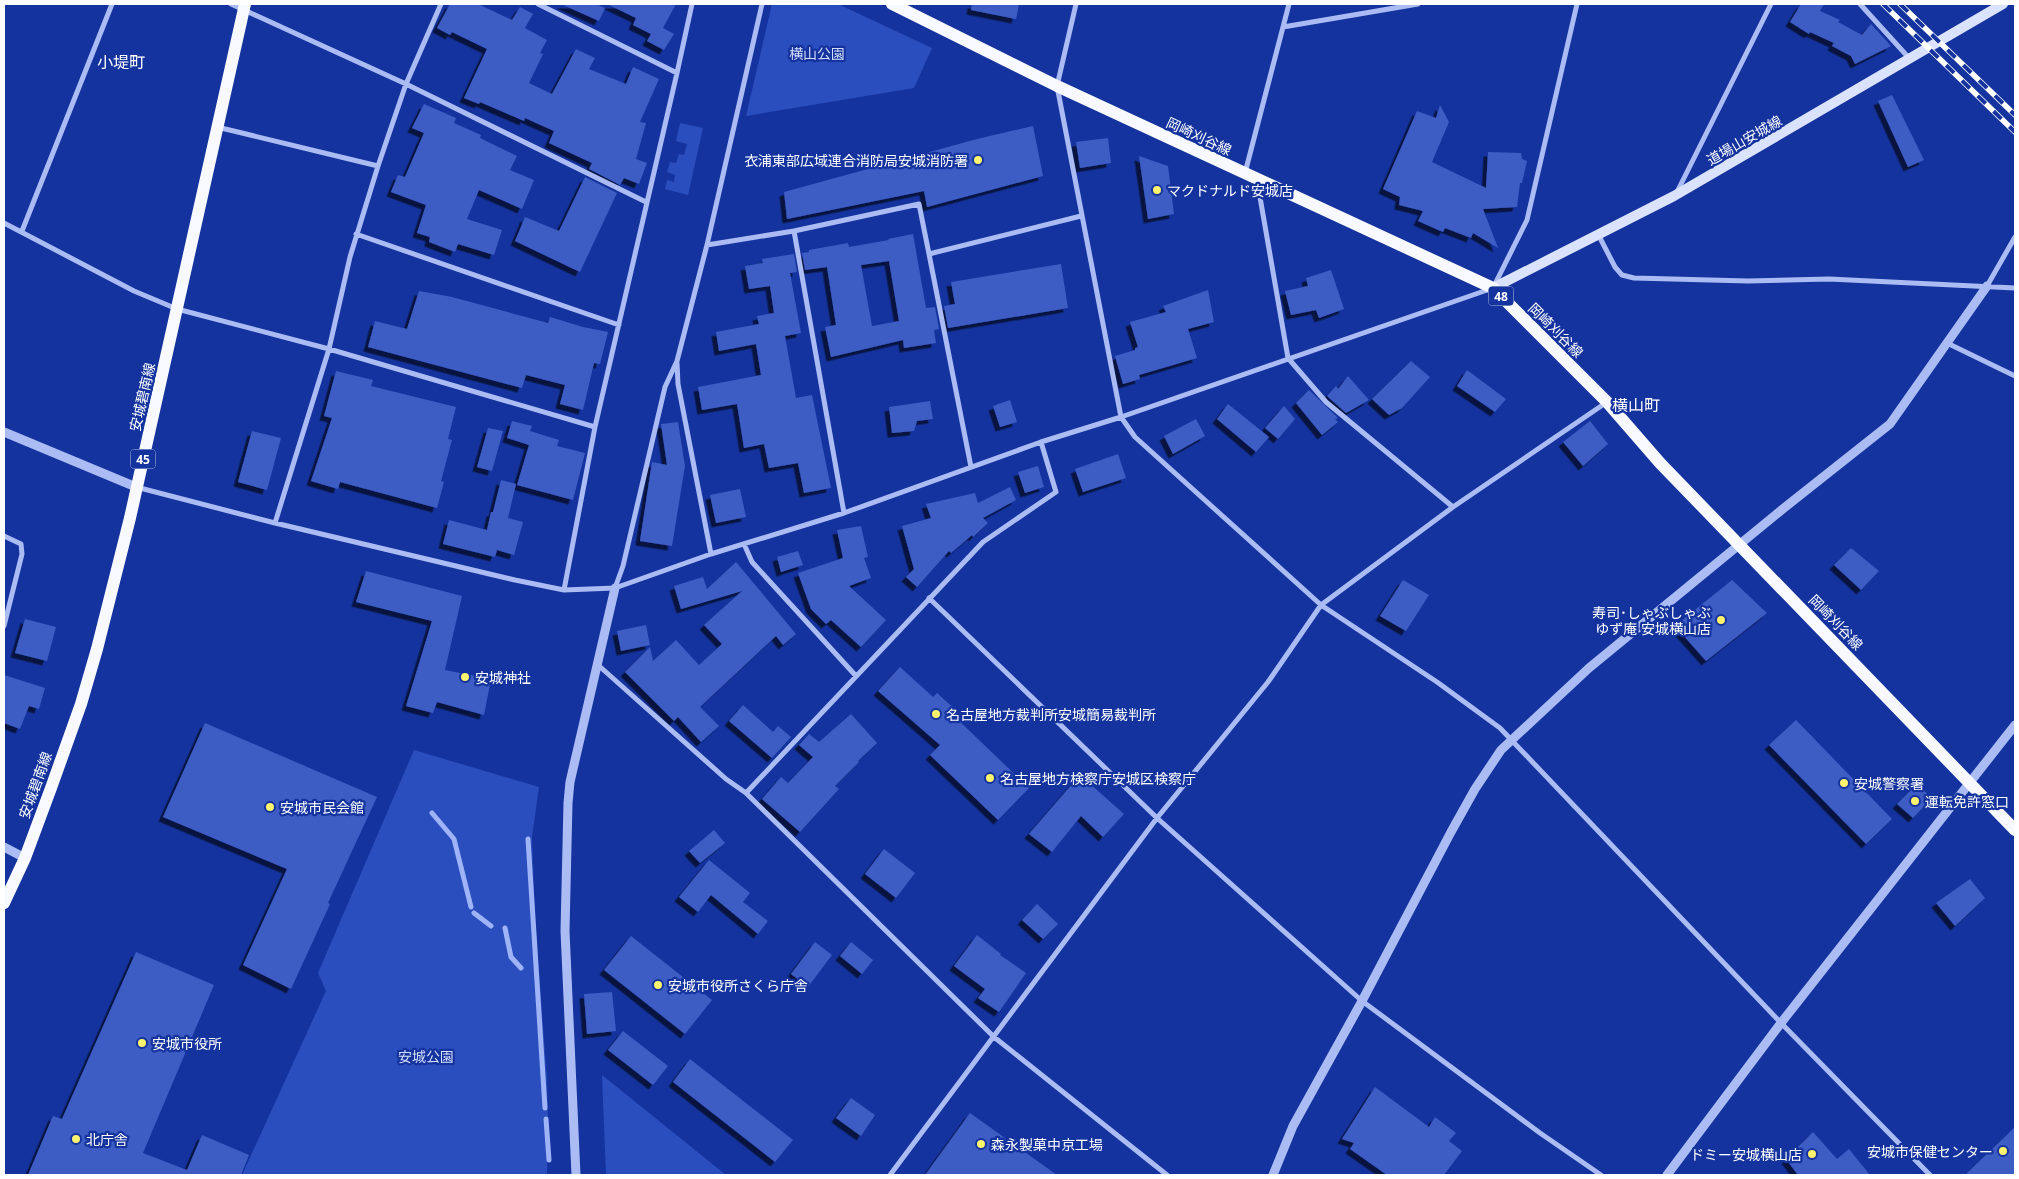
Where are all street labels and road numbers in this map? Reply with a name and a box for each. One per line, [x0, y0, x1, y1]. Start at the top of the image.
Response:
street label: 道場山安城線 [1703, 111, 1785, 169]
street label: 岡崎刈谷線 [1163, 113, 1235, 159]
road number: 48 [1488, 286, 1514, 306]
street label: 岡崎刈谷線 [1525, 299, 1587, 361]
street label: 安城碧南線 [125, 361, 159, 433]
road number: 45 [130, 449, 156, 468]
street label: 岡崎刈谷線 [1805, 590, 1867, 654]
street label: 安城碧南線 [14, 749, 56, 821]

